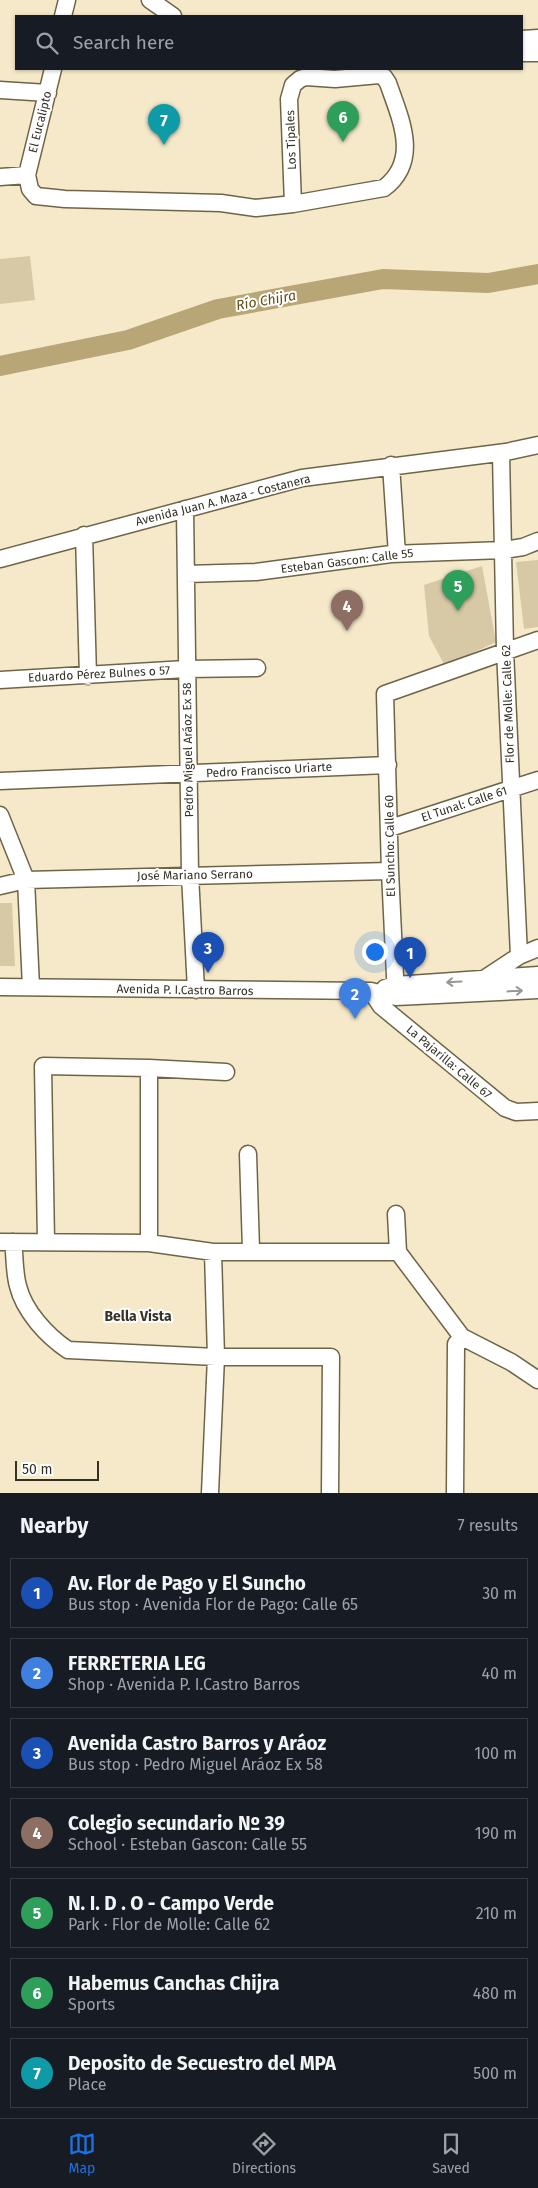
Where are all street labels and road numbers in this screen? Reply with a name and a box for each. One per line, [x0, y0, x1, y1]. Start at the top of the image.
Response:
street label: El Eucalipto [26, 90, 54, 154]
street label: Los Tipales [283, 109, 299, 170]
street label: Avenida Juan A. Maza - Costanera [134, 471, 312, 529]
street label: Esteban Gascon: Calle 55 [280, 546, 414, 576]
street label: Flor de Molle: Calle 62 [499, 644, 517, 764]
street label: Eduardo Pérez Bulnes o 57 [28, 663, 170, 685]
street label: Pedro Miguel Aráoz Ex 58 [180, 682, 196, 818]
street label: Pedro Francisco Uriarte [206, 760, 332, 780]
street label: El Tunal: Calle 61 [419, 783, 509, 825]
street label: El Suncho: Calle 60 [382, 794, 398, 897]
street label: José Mariano Serrano [137, 867, 253, 883]
street label: Avenida P. I.Castro Barros [116, 982, 254, 998]
street label: La Pajarilla: Calle 67 [404, 1022, 494, 1102]

